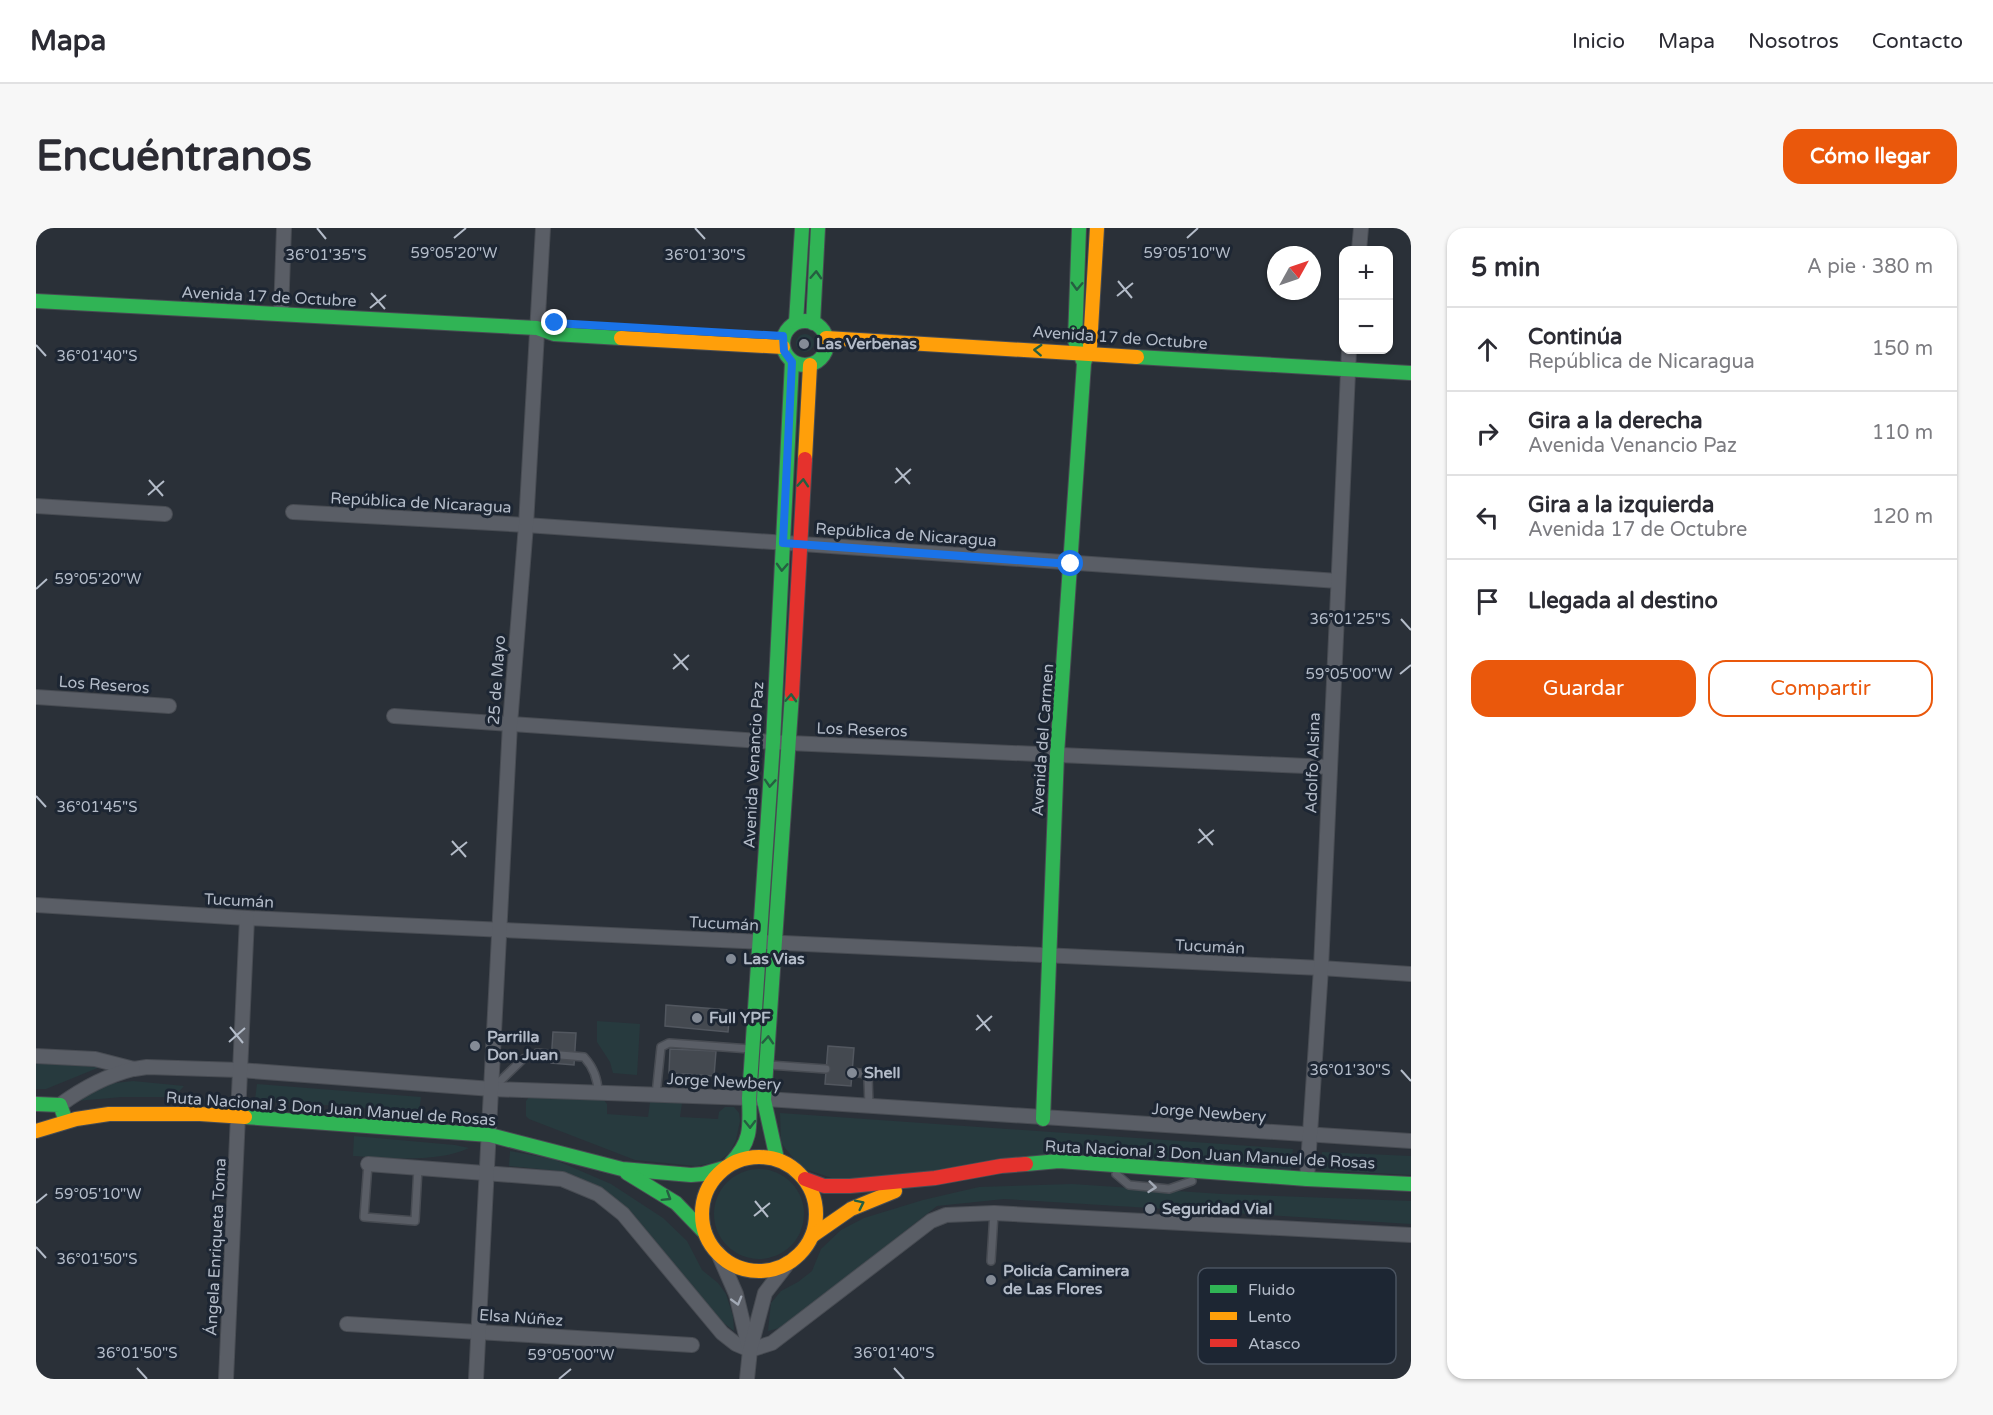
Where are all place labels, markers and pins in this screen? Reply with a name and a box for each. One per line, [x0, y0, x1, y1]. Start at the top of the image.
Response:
place label: Las Verbenas [816, 334, 917, 354]
marker: Las Verbenas [797, 337, 811, 351]
place label: Las Vias [743, 949, 805, 969]
marker: Las Vias [724, 952, 738, 966]
place label: Full YPF [709, 1008, 771, 1028]
marker: Full YPF [690, 1011, 704, 1025]
place label: Parrilla Don Juan [487, 1027, 558, 1065]
marker: Parrilla Don Juan [468, 1039, 482, 1053]
place label: Shell [864, 1063, 901, 1083]
marker: Shell [845, 1066, 859, 1080]
place label: Seguridad Vial [1162, 1199, 1272, 1219]
marker: Seguridad Vial [1143, 1202, 1157, 1216]
place label: Policía Caminera de Las Flores [1003, 1261, 1130, 1299]
marker: Policía Caminera de Las Flores [984, 1273, 998, 1287]

